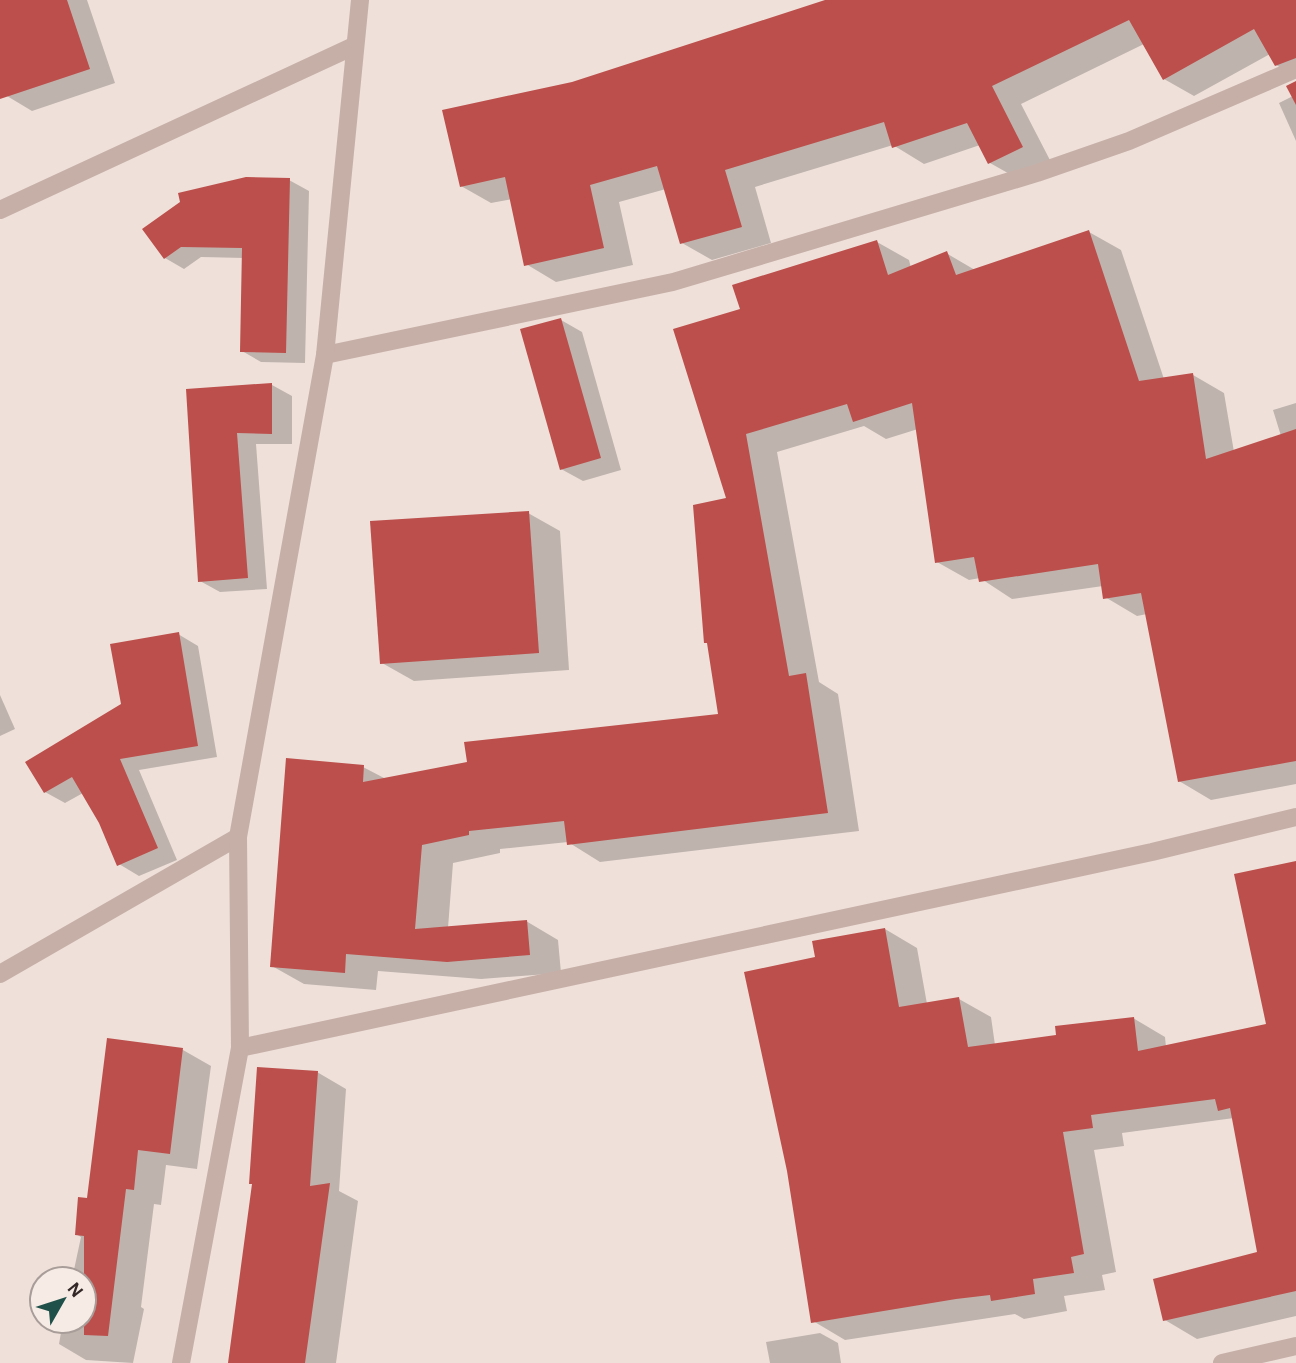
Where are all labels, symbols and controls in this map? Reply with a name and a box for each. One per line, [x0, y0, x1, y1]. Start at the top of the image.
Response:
north arrow [28, 1265, 98, 1335]
text: N [64, 1279, 87, 1301]

